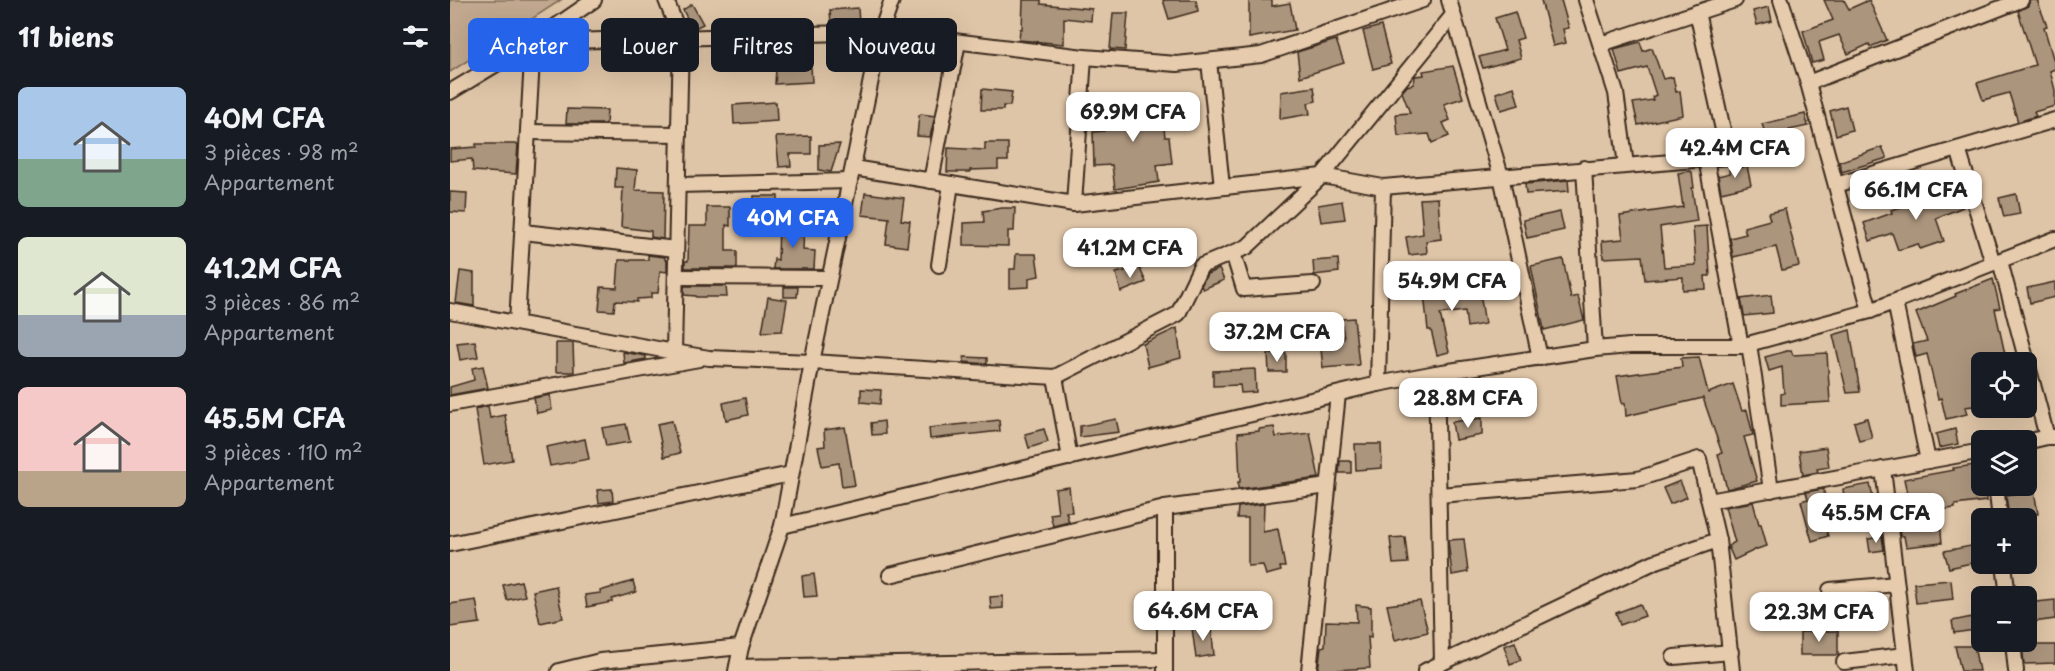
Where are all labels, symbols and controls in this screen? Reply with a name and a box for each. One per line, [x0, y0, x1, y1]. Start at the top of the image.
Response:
text: 11 biens [18, 17, 114, 56]
chip: Acheter [468, 18, 589, 72]
chip: Louer [601, 18, 699, 72]
chip: Filtres [711, 18, 814, 72]
chip: Nouveau [826, 18, 957, 72]
icon: filters [399, 20, 432, 53]
pin: 69.9M CFA [1064, 92, 1202, 143]
text: 69.9M CFA [1080, 96, 1186, 126]
text: 40M CFA [204, 98, 325, 137]
icon: home [66, 111, 138, 183]
pin: 42.4M CFA [1666, 128, 1804, 179]
text: 42.4M CFA [1680, 132, 1790, 162]
text: 3 pièces · 98 m² [204, 137, 359, 167]
text: Appartement [204, 167, 334, 197]
pin: 66.1M CFA [1847, 170, 1985, 221]
text: 66.1M CFA [1864, 174, 1968, 204]
pin: 40M CFA [738, 198, 848, 249]
text: 40M CFA [746, 202, 840, 232]
pin: 41.2M CFA [1061, 228, 1199, 279]
text: 41.2M CFA [1077, 232, 1183, 262]
text: 41.2M CFA [204, 248, 342, 287]
icon: home [66, 261, 138, 333]
pin: 54.9M CFA [1383, 261, 1521, 312]
text: 54.9M CFA [1397, 265, 1507, 295]
text: 3 pièces · 86 m² [204, 287, 360, 317]
pin: 37.2M CFA [1208, 312, 1346, 363]
text: 37.2M CFA [1223, 316, 1331, 346]
text: Appartement [204, 317, 334, 347]
map controls [1971, 352, 2037, 652]
button: locate [1971, 352, 2037, 418]
pin: 28.8M CFA [1399, 378, 1537, 429]
text: 28.8M CFA [1413, 382, 1523, 412]
text: 45.5M CFA [204, 398, 346, 437]
icon: home [66, 411, 138, 483]
button: layers [1971, 430, 2037, 496]
text: 3 pièces · 110 m² [204, 437, 363, 467]
text: Appartement [204, 467, 334, 497]
pin: 45.5M CFA [1807, 493, 1945, 544]
text: 45.5M CFA [1822, 497, 1930, 527]
button: + [1971, 508, 2037, 574]
button: − [1971, 586, 2037, 652]
pin: 64.6M CFA [1134, 591, 1272, 642]
pin: 22.3M CFA [1750, 592, 1888, 643]
text: 64.6M CFA [1148, 595, 1258, 625]
text: 22.3M CFA [1764, 596, 1874, 626]

